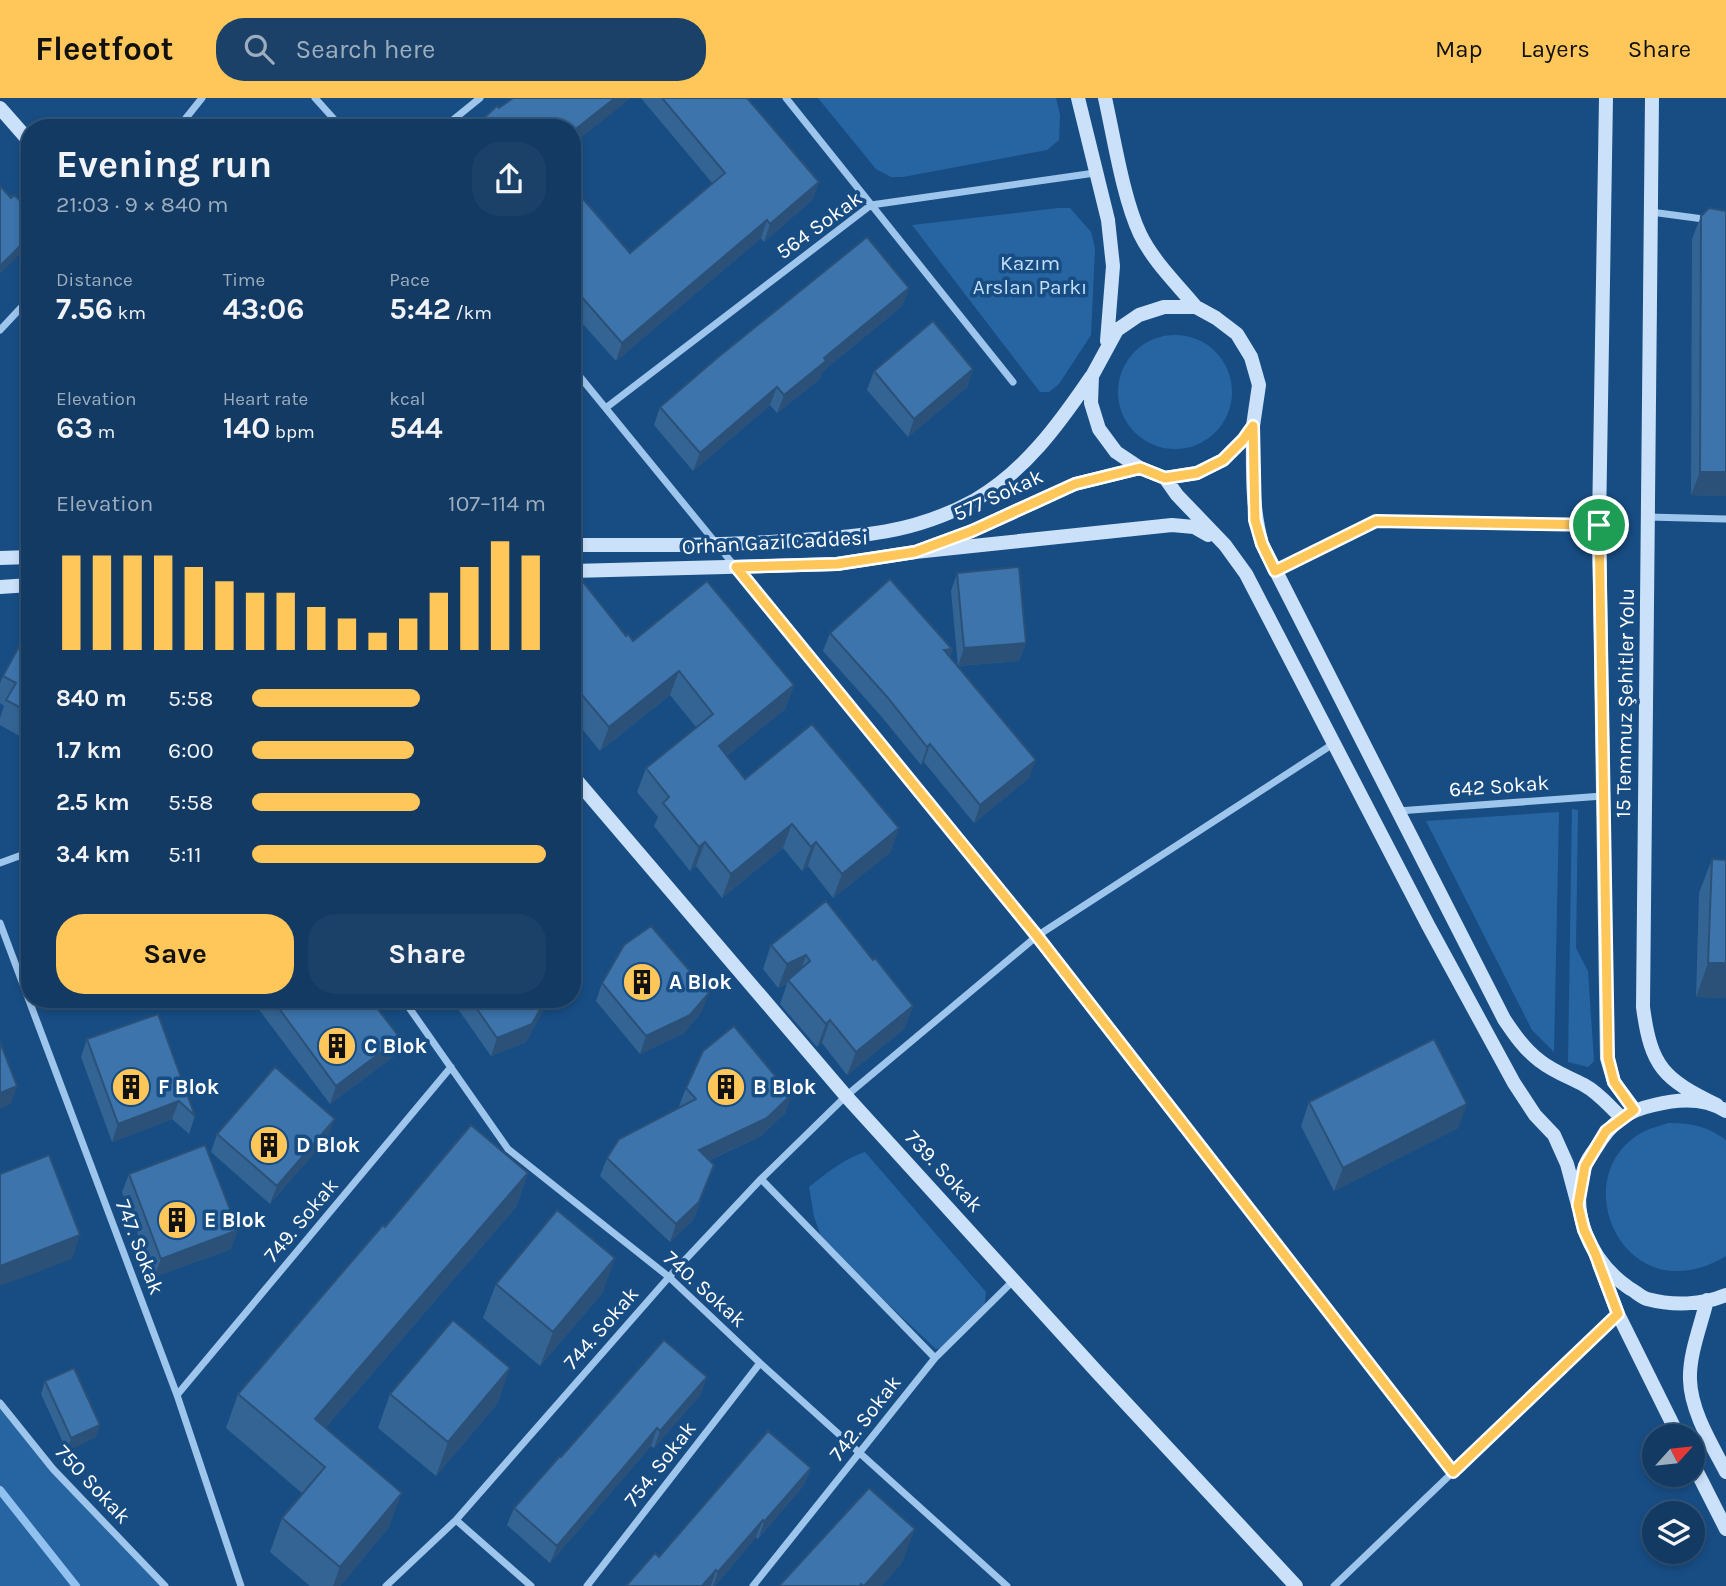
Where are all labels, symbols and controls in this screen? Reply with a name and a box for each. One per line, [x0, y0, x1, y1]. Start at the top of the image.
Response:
search box [216, 18, 706, 81]
text: Fleetfoot [35, 30, 174, 68]
icon: search [240, 30, 278, 68]
text: Search here [296, 34, 435, 65]
text: Map [1435, 35, 1483, 63]
text: Layers [1521, 35, 1590, 63]
text: Share [1628, 35, 1691, 63]
text: Evening run [56, 142, 272, 187]
button: share [472, 142, 546, 216]
street label: 564 Sokak [771, 186, 867, 264]
text: 21:03 · 9 × 840 m [56, 191, 228, 218]
park label: Kazım Arslan Parkı [973, 251, 1087, 299]
text: Distance [56, 269, 133, 291]
text: Time [223, 269, 265, 291]
text: Pace [389, 269, 430, 291]
text: 7.56 [56, 291, 113, 327]
text: 43:06 [223, 291, 304, 327]
text: 5:42 [389, 291, 451, 327]
text: km [113, 302, 146, 324]
text: /km [451, 302, 492, 324]
text: Elevation [56, 388, 136, 410]
text: Heart rate [223, 388, 308, 410]
text: kcal [389, 388, 426, 410]
text: 63 [56, 410, 93, 446]
text: 140 [223, 410, 270, 446]
text: 544 [389, 410, 443, 446]
text: m [93, 421, 115, 443]
text: bpm [270, 421, 315, 443]
street label: 577 Sokak [949, 464, 1047, 526]
text: Elevation [56, 490, 153, 517]
text: 107–114 m [448, 490, 546, 517]
pin [1569, 495, 1629, 555]
icon: arrive [1580, 506, 1618, 544]
street label: Orhan Gazi Caddesi [681, 525, 869, 559]
street label: 15 Temmuz Şehitler Yolu [1611, 588, 1639, 818]
text: 840 m [56, 685, 127, 712]
text: 5:58 [168, 685, 213, 712]
text: 1.7 km [56, 737, 122, 764]
text: 6:00 [168, 737, 214, 764]
street label: 642 Sokak [1448, 771, 1550, 801]
text: 2.5 km [56, 789, 130, 816]
text: 5:58 [168, 789, 213, 816]
text: 3.4 km [56, 841, 130, 868]
text: 5:11 [168, 841, 202, 868]
button: Save [56, 914, 294, 994]
button: Share [308, 914, 546, 994]
building icon: A Blok [621, 961, 663, 1003]
place label: A Blok [669, 970, 732, 994]
building icon: C Blok [316, 1025, 358, 1067]
place label: C Blok [364, 1034, 428, 1058]
building icon: F Blok [110, 1066, 152, 1108]
building icon: B Blok [705, 1066, 747, 1108]
place label: F Blok [158, 1075, 220, 1099]
place label: B Blok [753, 1075, 817, 1099]
building icon: D Blok [248, 1124, 290, 1166]
street label: 739. Sokak [900, 1125, 988, 1217]
place label: D Blok [296, 1133, 361, 1157]
street label: 749. Sokak [259, 1173, 343, 1267]
street label: 747. Sokak [111, 1196, 169, 1298]
building icon: E Blok [156, 1199, 198, 1241]
place label: E Blok [204, 1208, 267, 1232]
street label: 740. Sokak [659, 1246, 751, 1332]
street label: 744. Sokak [559, 1282, 643, 1374]
street label: 742. Sokak [824, 1370, 906, 1466]
street label: 754. Sokak [619, 1416, 701, 1511]
north arrow [1642, 1424, 1704, 1488]
map controls [1642, 1424, 1705, 1564]
street label: 750 Sokak [51, 1440, 135, 1528]
button: layers [1642, 1501, 1705, 1564]

